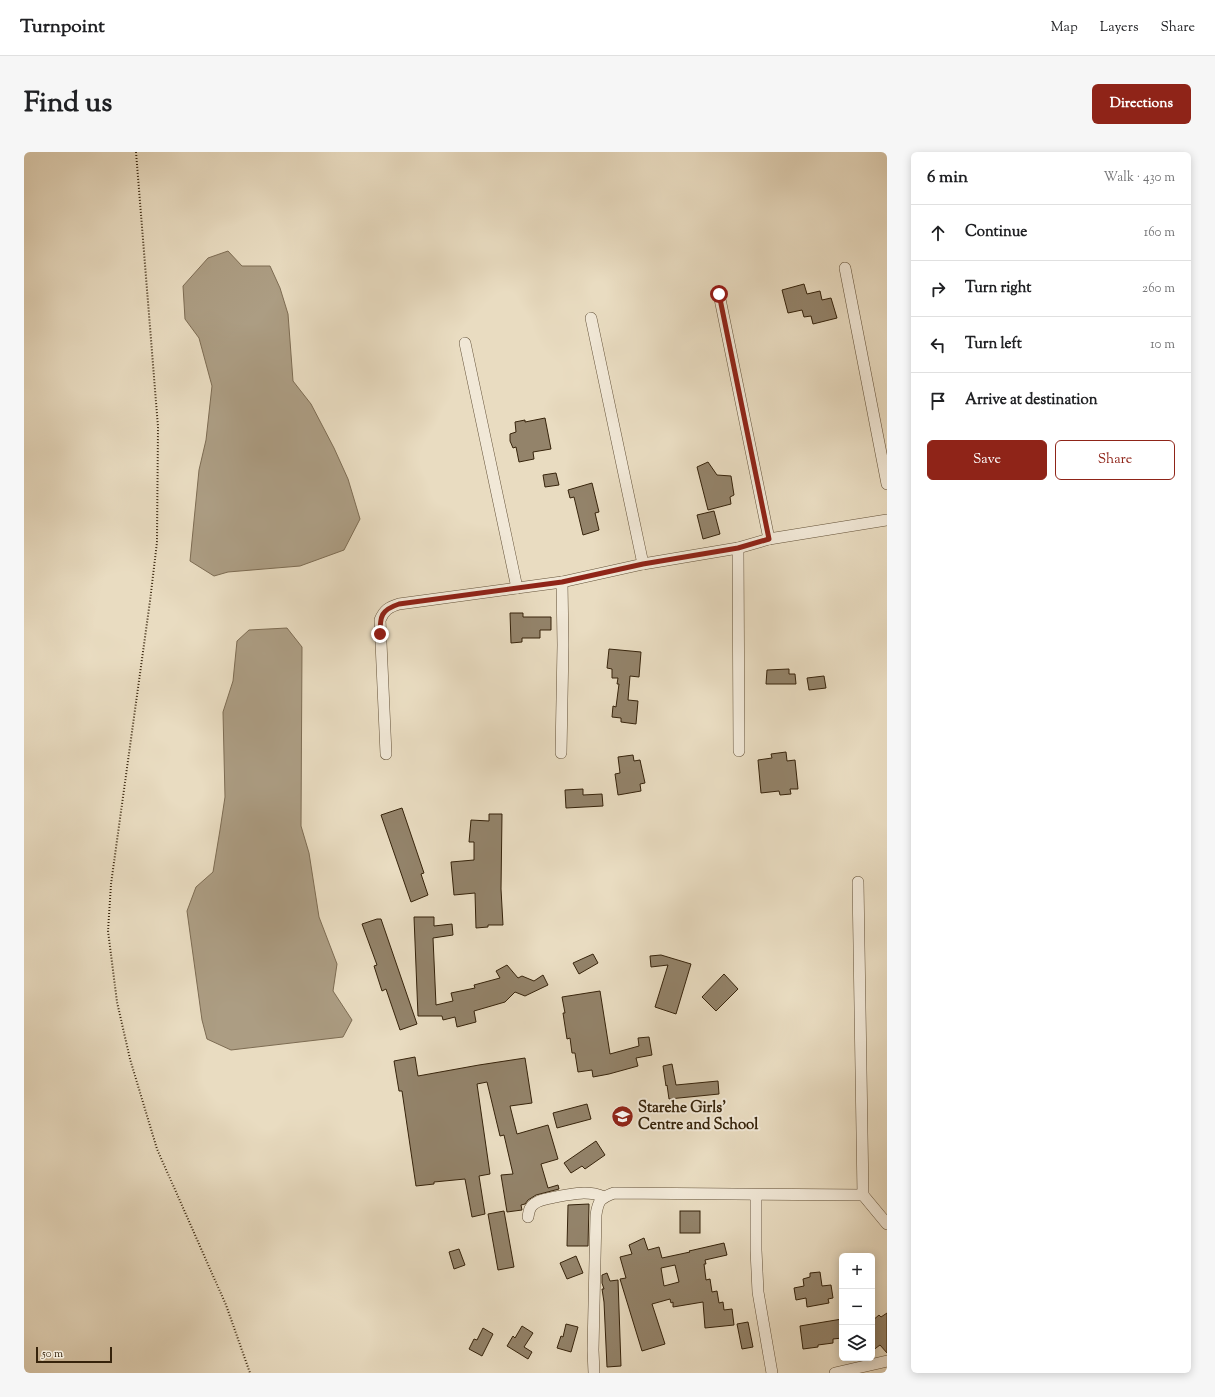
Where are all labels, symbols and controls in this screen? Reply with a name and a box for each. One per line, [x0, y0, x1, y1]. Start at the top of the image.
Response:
text: Turnpoint [20, 14, 105, 41]
text: Map [1051, 18, 1078, 38]
text: Layers [1100, 18, 1138, 38]
text: Share [1160, 18, 1195, 38]
text: Find us [24, 84, 112, 124]
button: Directions [1092, 84, 1191, 124]
text: 6 min [927, 166, 968, 190]
text: Walk · 430 m [1104, 169, 1175, 187]
icon: ahead [927, 222, 949, 244]
text: Continue [965, 222, 1027, 243]
text: 160 m [1144, 224, 1175, 242]
icon: right [927, 278, 949, 300]
text: Turn right [965, 278, 1031, 299]
text: 260 m [1142, 280, 1175, 298]
route start [710, 285, 728, 303]
icon: left [927, 334, 949, 356]
text: Turn left [965, 334, 1022, 355]
text: 10 m [1150, 336, 1175, 354]
icon: arrive [927, 390, 949, 412]
text: Arrive at destination [965, 390, 1098, 411]
button: Save [927, 440, 1047, 480]
button: Share [1055, 440, 1175, 480]
route end [371, 625, 389, 643]
place label: Starehe Girls' Centre and School [638, 1098, 759, 1136]
school or university icon: Starehe Girls' Centre and School [610, 1103, 636, 1129]
map controls [839, 1253, 875, 1361]
button: + [839, 1253, 875, 1289]
button: − [839, 1289, 875, 1325]
button: layers [839, 1325, 875, 1361]
scale bar [36, 1345, 112, 1364]
text: 50 m [42, 1346, 63, 1362]

